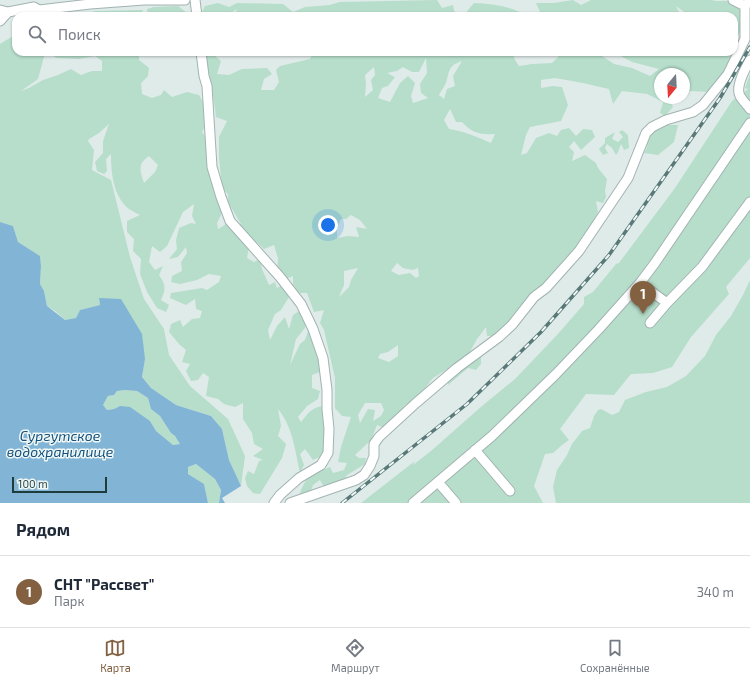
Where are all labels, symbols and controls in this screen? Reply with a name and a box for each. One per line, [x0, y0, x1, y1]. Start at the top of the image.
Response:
search box [12, 12, 738, 56]
icon: search [26, 23, 48, 45]
text: Поиск [58, 25, 101, 43]
north arrow [654, 68, 690, 104]
your location [318, 215, 338, 235]
pin: 1 [630, 281, 656, 314]
water label: Сургутское водохранилище [7, 427, 114, 460]
scale bar [12, 475, 107, 494]
text: 100 m [18, 477, 48, 490]
text: Рядом [16, 519, 70, 539]
text: СНТ "Рассвет" [54, 575, 154, 593]
text: 1 [26, 584, 32, 600]
text: 340 m [697, 584, 734, 600]
text: Парк [54, 593, 84, 609]
tab: Карта [100, 637, 131, 674]
tab: Маршрут [331, 637, 380, 674]
tab: Сохранённые [580, 637, 650, 674]

